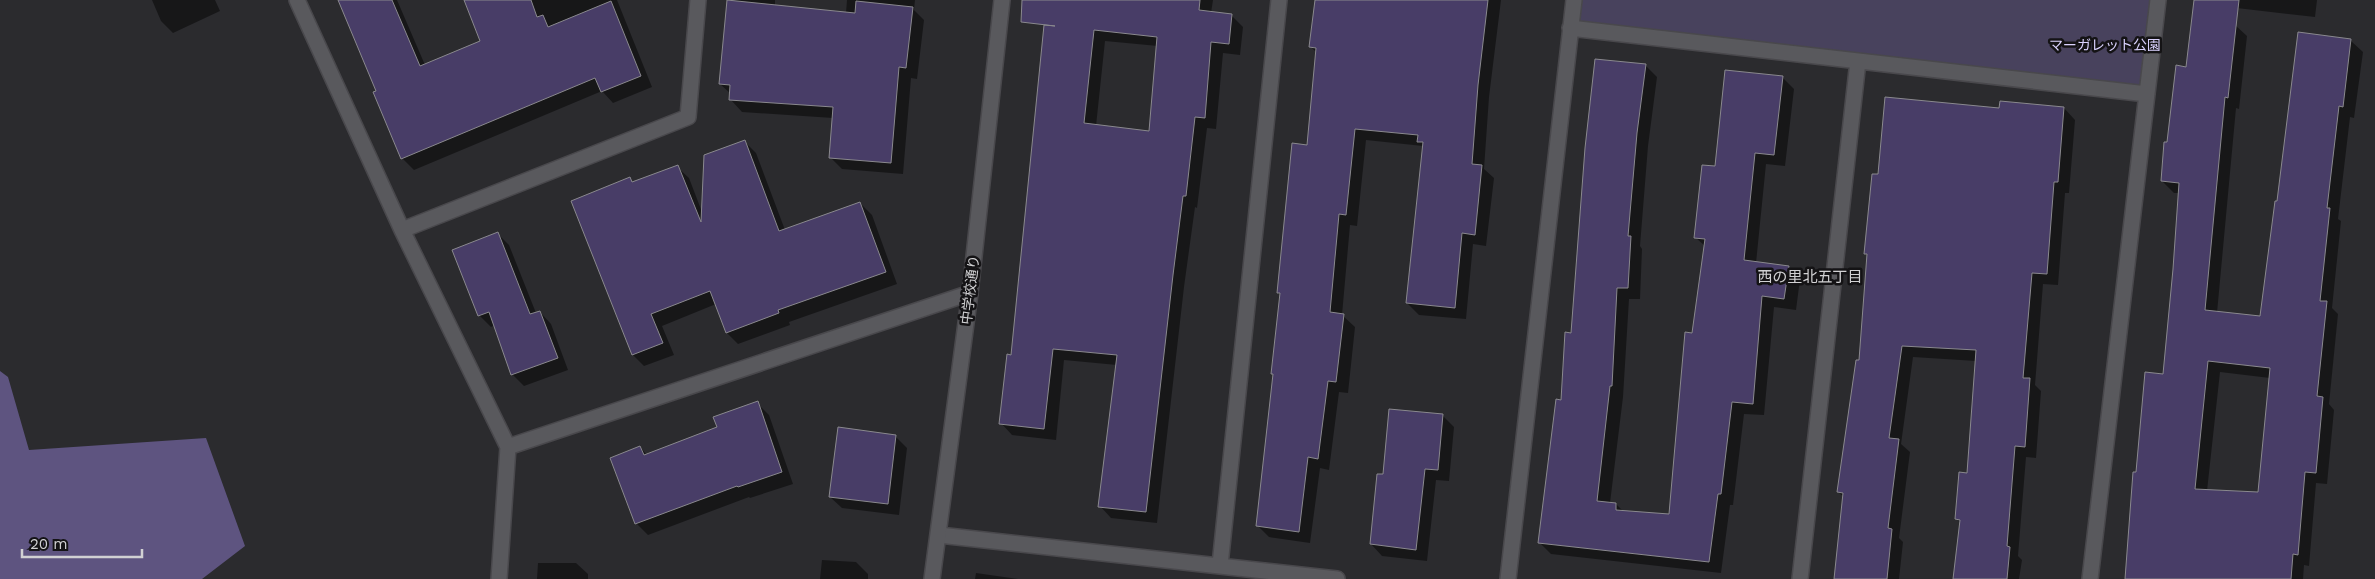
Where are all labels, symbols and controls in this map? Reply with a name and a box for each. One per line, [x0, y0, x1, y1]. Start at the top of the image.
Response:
park label: マーガレット公園 [2049, 37, 2161, 53]
street label: 中学校通り [958, 254, 982, 326]
district label: 西の里北五丁目 [1757, 268, 1863, 286]
scale bar [22, 526, 142, 558]
text: 20 m [30, 535, 68, 553]

